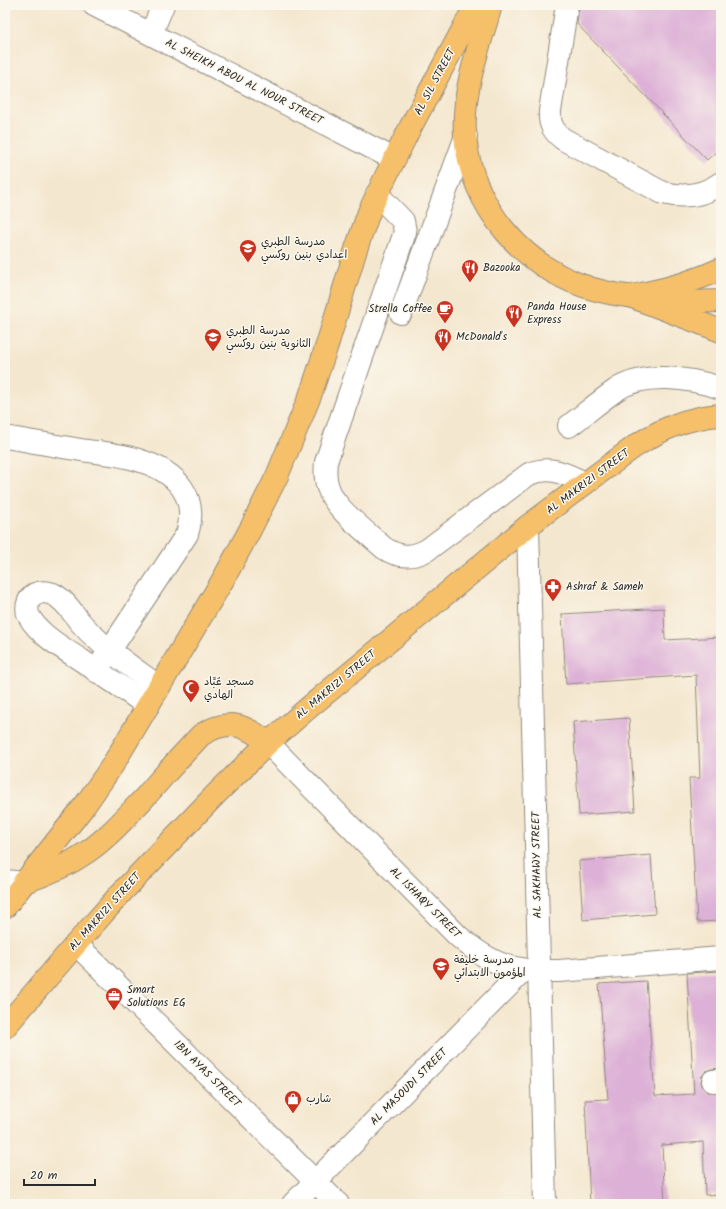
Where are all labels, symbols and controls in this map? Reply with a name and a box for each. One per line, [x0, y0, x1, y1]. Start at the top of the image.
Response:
street label: AL SHEIKH ABOU AL NOUR STREET [162, 34, 327, 130]
street label: AL SIL STREET [410, 44, 461, 119]
place label: مدرسة الطبري اعدادي بنين روكسي [261, 233, 347, 265]
school or university icon: مدرسة الطبري اعدادي بنين روكسي [238, 238, 258, 263]
restaurant icon: Bazooka [460, 258, 480, 283]
place label: Bazooka [483, 259, 520, 277]
place label: Panda House Express [527, 298, 586, 329]
cafe icon: Strella Coffee [435, 299, 455, 324]
place label: Strella Coffee [369, 300, 432, 318]
restaurant icon: Panda House Express [504, 303, 524, 328]
place label: مدرسة الطبري الثانوية بنين روكسي [226, 322, 311, 354]
school or university icon: مدرسة الطبري الثانوية بنين روكسي [203, 327, 223, 352]
restaurant icon: McDonald's [433, 327, 453, 352]
place label: McDonald's [456, 328, 507, 346]
street label: AL MAKRIZI STREET [543, 444, 634, 519]
pharmacy icon: Ashraf & Sameh [543, 577, 563, 602]
place label: Ashraf & Sameh [566, 578, 643, 596]
street label: AL MAKRIZI STREET [292, 645, 381, 724]
place label: مسجد عُبَّاد الهادي [204, 673, 254, 704]
mosque icon: مسجد عُبَّاد الهادي [181, 678, 201, 703]
street label: AL SAKHAWY STREET [527, 811, 547, 918]
street label: AL ISHAQY STREET [385, 863, 466, 944]
street label: AL MAKRIZI STREET [65, 868, 146, 955]
place label: مدرسة خليفة المؤمون الابتدائي [454, 951, 525, 983]
school or university icon: مدرسة خليفة المؤمون الابتدائي [431, 956, 451, 981]
place label: Smart Solutions EG [127, 981, 186, 1012]
office icon: Smart Solutions EG [104, 986, 124, 1011]
street label: IBN AYAS STREET [169, 1036, 246, 1113]
street label: AL MASOUDI STREET [366, 1043, 453, 1130]
shop icon: شارب [283, 1089, 303, 1114]
place label: شارب [306, 1090, 331, 1108]
scale bar [24, 1161, 95, 1187]
text: 20 m [30, 1166, 58, 1185]

